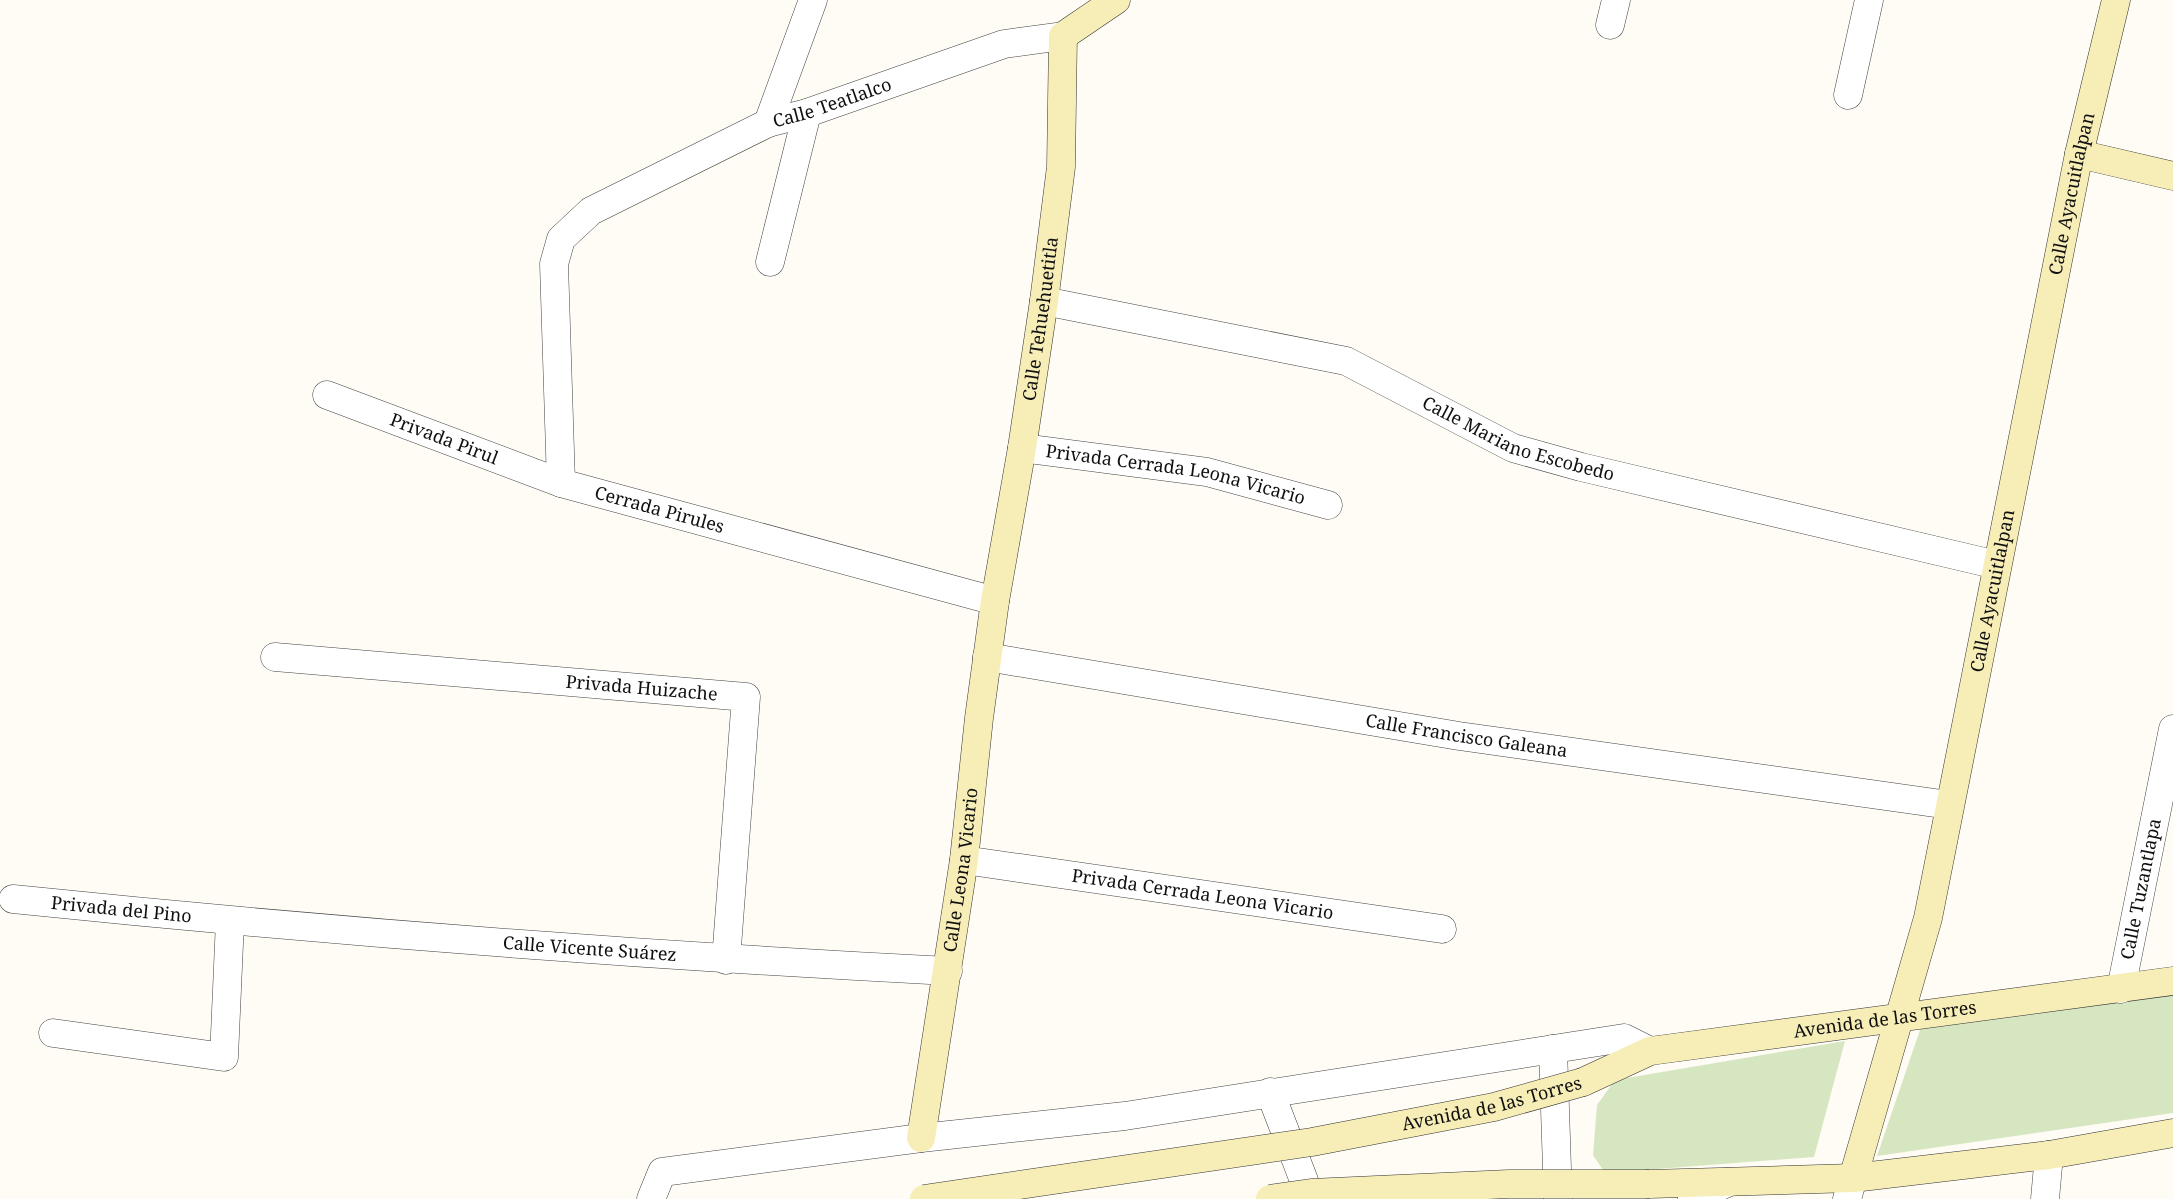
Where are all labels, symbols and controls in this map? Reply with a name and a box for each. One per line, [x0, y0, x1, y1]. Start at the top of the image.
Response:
street label: Calle Teatlalco [770, 71, 894, 132]
street label: Calle Ayacuitlalpan [2042, 109, 2100, 277]
street label: Calle Tehuehuetitla [1016, 235, 1063, 403]
street label: Calle Mariano Escobedo [1418, 390, 1617, 486]
street label: Privada Pirul [387, 407, 502, 469]
street label: Privada Cerrada Leona Vicario [1044, 438, 1308, 509]
street label: Cerrada Pirules [592, 480, 727, 538]
street label: Calle Ayacuitlalpan [1964, 507, 2020, 674]
street label: Privada Huizache [565, 669, 719, 706]
street label: Calle Francisco Galeana [1364, 708, 1569, 762]
street label: Calle Leona Vicario [937, 786, 983, 954]
street label: Calle Tuzantlapa [2114, 816, 2166, 961]
street label: Privada Cerrada Leona Vicario [1070, 863, 1335, 924]
street label: Privada del Pino [50, 890, 193, 927]
street label: Calle Vicente Suárez [502, 930, 678, 966]
street label: Avenida de las Torres [1792, 994, 1978, 1043]
street label: Avenida de las Torres [1400, 1070, 1584, 1135]

